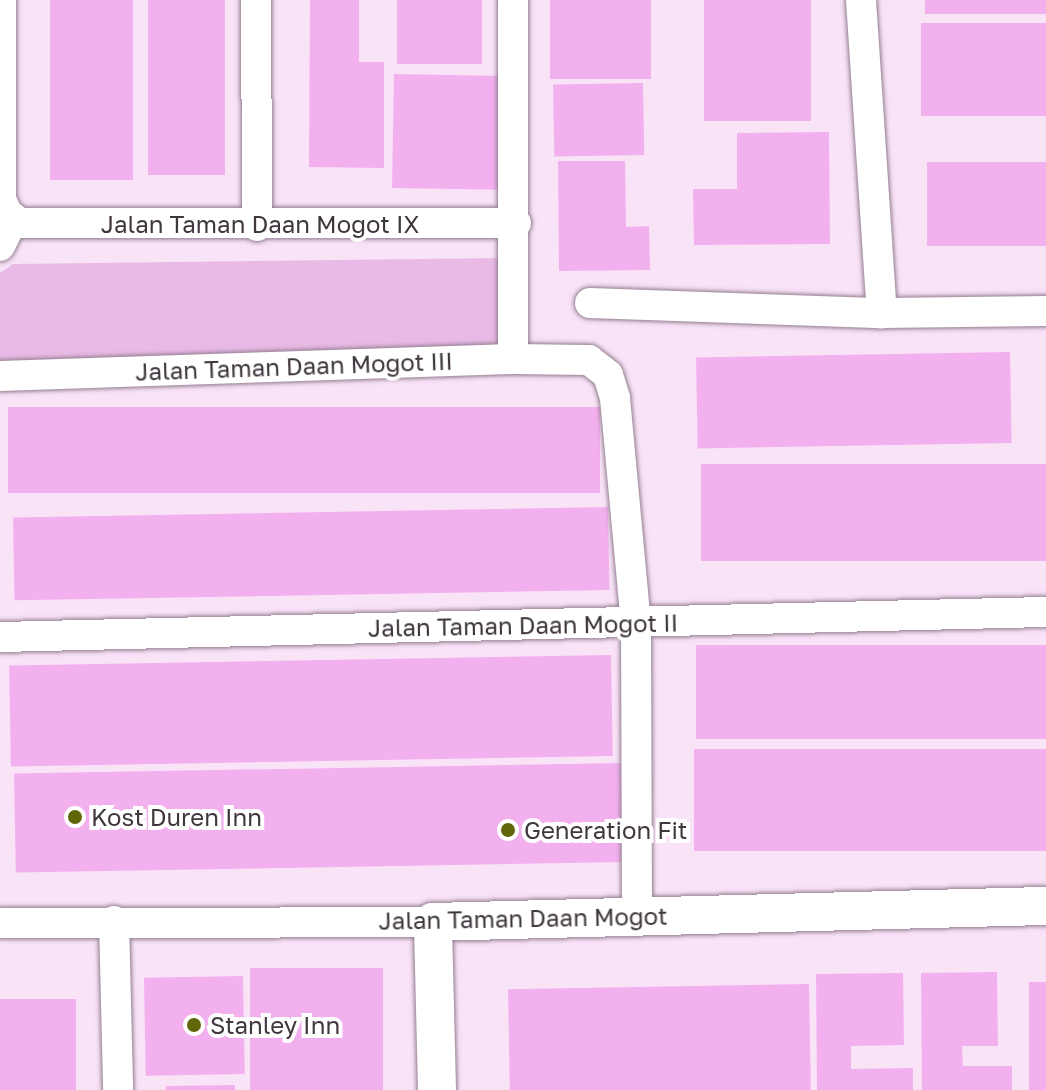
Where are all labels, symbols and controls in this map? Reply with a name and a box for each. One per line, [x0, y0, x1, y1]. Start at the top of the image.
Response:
street label: Jalan Taman Daan Mogot IX [101, 210, 419, 238]
street label: Jalan Taman Daan Mogot III [135, 346, 453, 386]
street label: Jalan Taman Daan Mogot II [368, 608, 678, 642]
place label: Kost Duren Inn [91, 803, 262, 831]
marker: Kost Duren Inn [66, 808, 84, 826]
place label: Generation Fit [524, 816, 687, 844]
marker: Generation Fit [499, 821, 517, 839]
street label: Jalan Taman Daan Mogot [378, 901, 668, 935]
place label: Stanley Inn [210, 1011, 340, 1039]
marker: Stanley Inn [185, 1016, 203, 1034]

